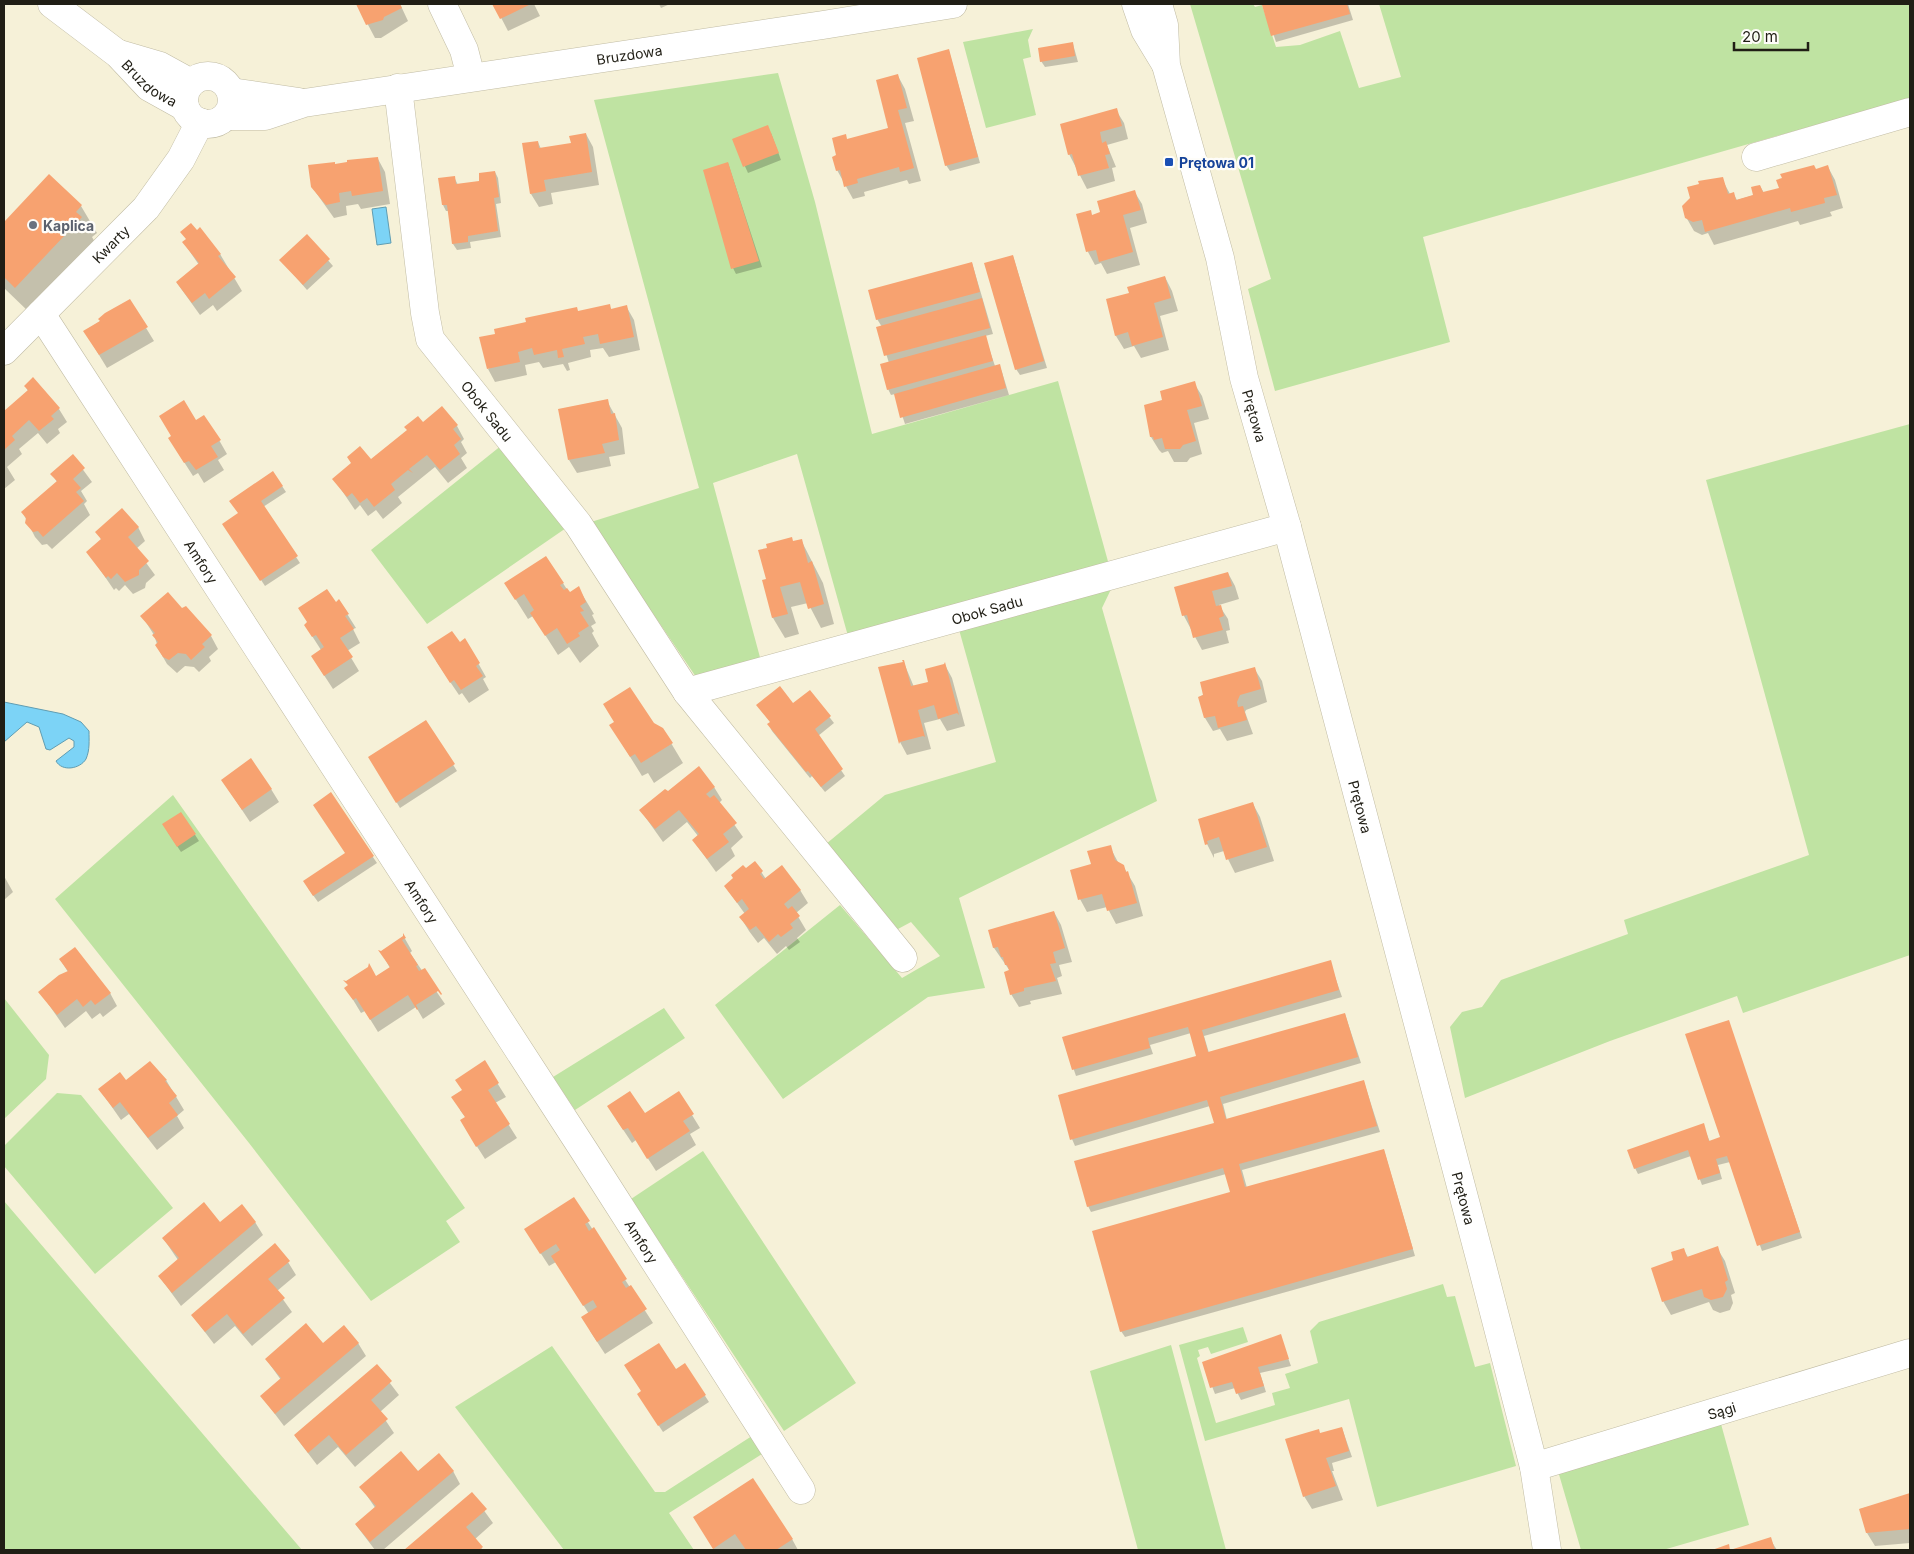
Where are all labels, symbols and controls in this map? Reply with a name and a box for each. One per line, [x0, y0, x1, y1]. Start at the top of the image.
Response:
scale bar [1734, 20, 1808, 52]
text: 20 m [1742, 27, 1778, 46]
street label: Bruzdowa [595, 41, 663, 67]
street label: Bruzdowa [119, 55, 180, 110]
place label: Prętowa 01 [1179, 154, 1254, 171]
marker: Prętowa 01 [1163, 156, 1175, 168]
place label: Kaplica [43, 217, 94, 234]
marker: Kaplica [27, 219, 39, 231]
street label: Kwarty [88, 221, 133, 266]
street label: Obok Sadu [458, 377, 517, 445]
street label: Prętowa [1239, 387, 1271, 444]
street label: Amfory [181, 536, 222, 587]
street label: Obok Sadu [949, 592, 1024, 627]
street label: Prętowa [1346, 778, 1376, 835]
street label: Amfory [402, 876, 443, 926]
street label: Prętowa [1449, 1170, 1479, 1227]
street label: Amfory [622, 1216, 662, 1266]
street label: Sągi [1705, 1398, 1738, 1422]

